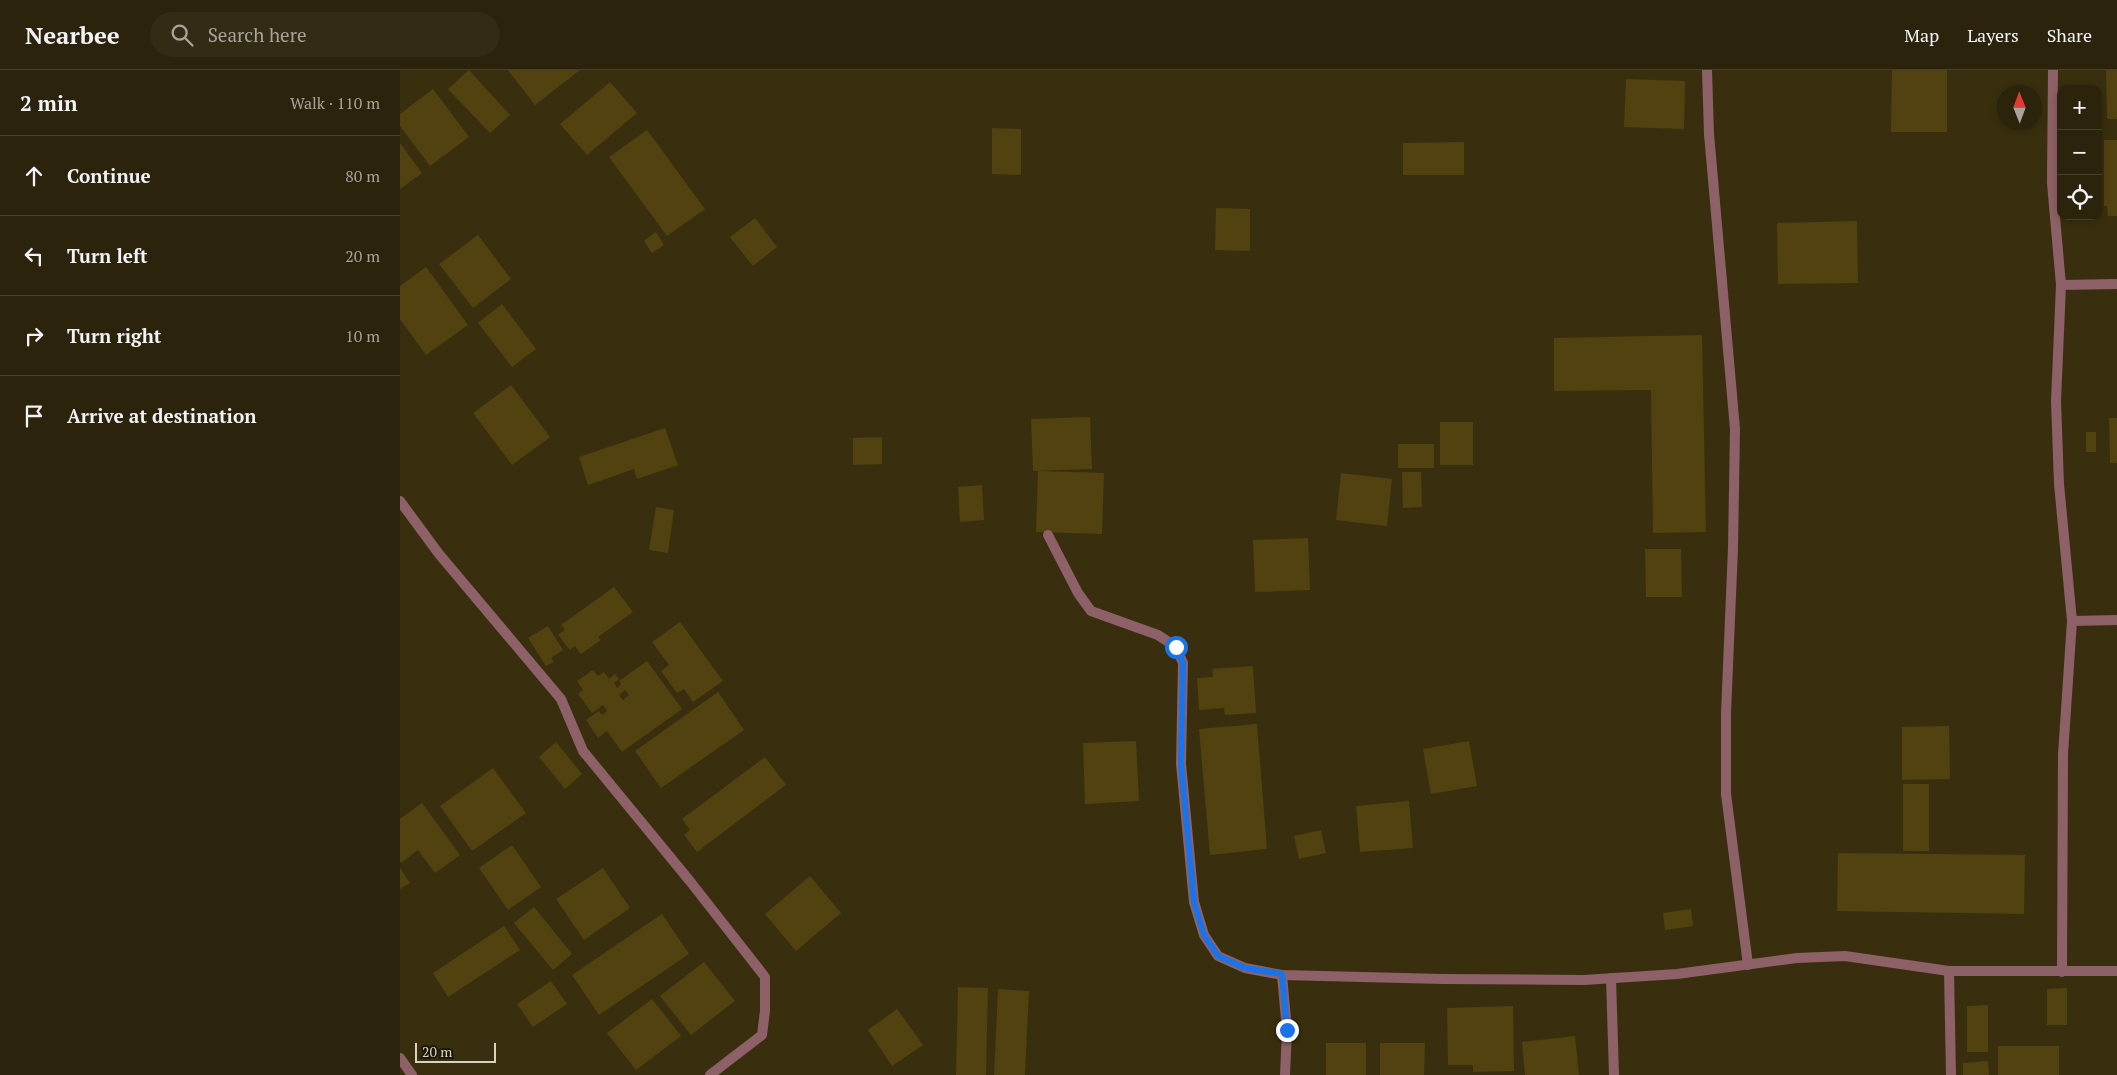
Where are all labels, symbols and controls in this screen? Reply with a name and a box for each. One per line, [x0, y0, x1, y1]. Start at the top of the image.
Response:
search box [150, 12, 500, 57]
text: Nearbee [25, 19, 120, 51]
icon: search [168, 21, 196, 49]
text: Search here [208, 22, 307, 47]
text: Map [1904, 23, 1939, 47]
text: Layers [1967, 23, 2019, 47]
text: Share [2047, 23, 2092, 47]
north arrow [1997, 85, 2042, 130]
map controls [2057, 85, 2102, 220]
button: + [2057, 85, 2102, 130]
text: 2 min [20, 89, 77, 117]
text: Walk · 110 m [290, 92, 380, 114]
button: − [2057, 130, 2102, 175]
icon: ahead [20, 162, 48, 190]
text: Continue [67, 163, 151, 188]
text: 80 m [345, 165, 380, 187]
button: locate [2057, 175, 2102, 220]
icon: left [20, 242, 48, 270]
text: Turn left [67, 243, 148, 268]
text: 20 m [345, 245, 380, 267]
icon: right [20, 322, 48, 350]
text: Turn right [67, 323, 161, 348]
text: 10 m [345, 325, 380, 347]
icon: arrive [20, 402, 48, 430]
text: Arrive at destination [67, 403, 256, 428]
route start [1165, 636, 1188, 659]
route end [1276, 1019, 1299, 1042]
scale bar [415, 1040, 496, 1063]
text: 20 m [422, 1042, 452, 1061]

